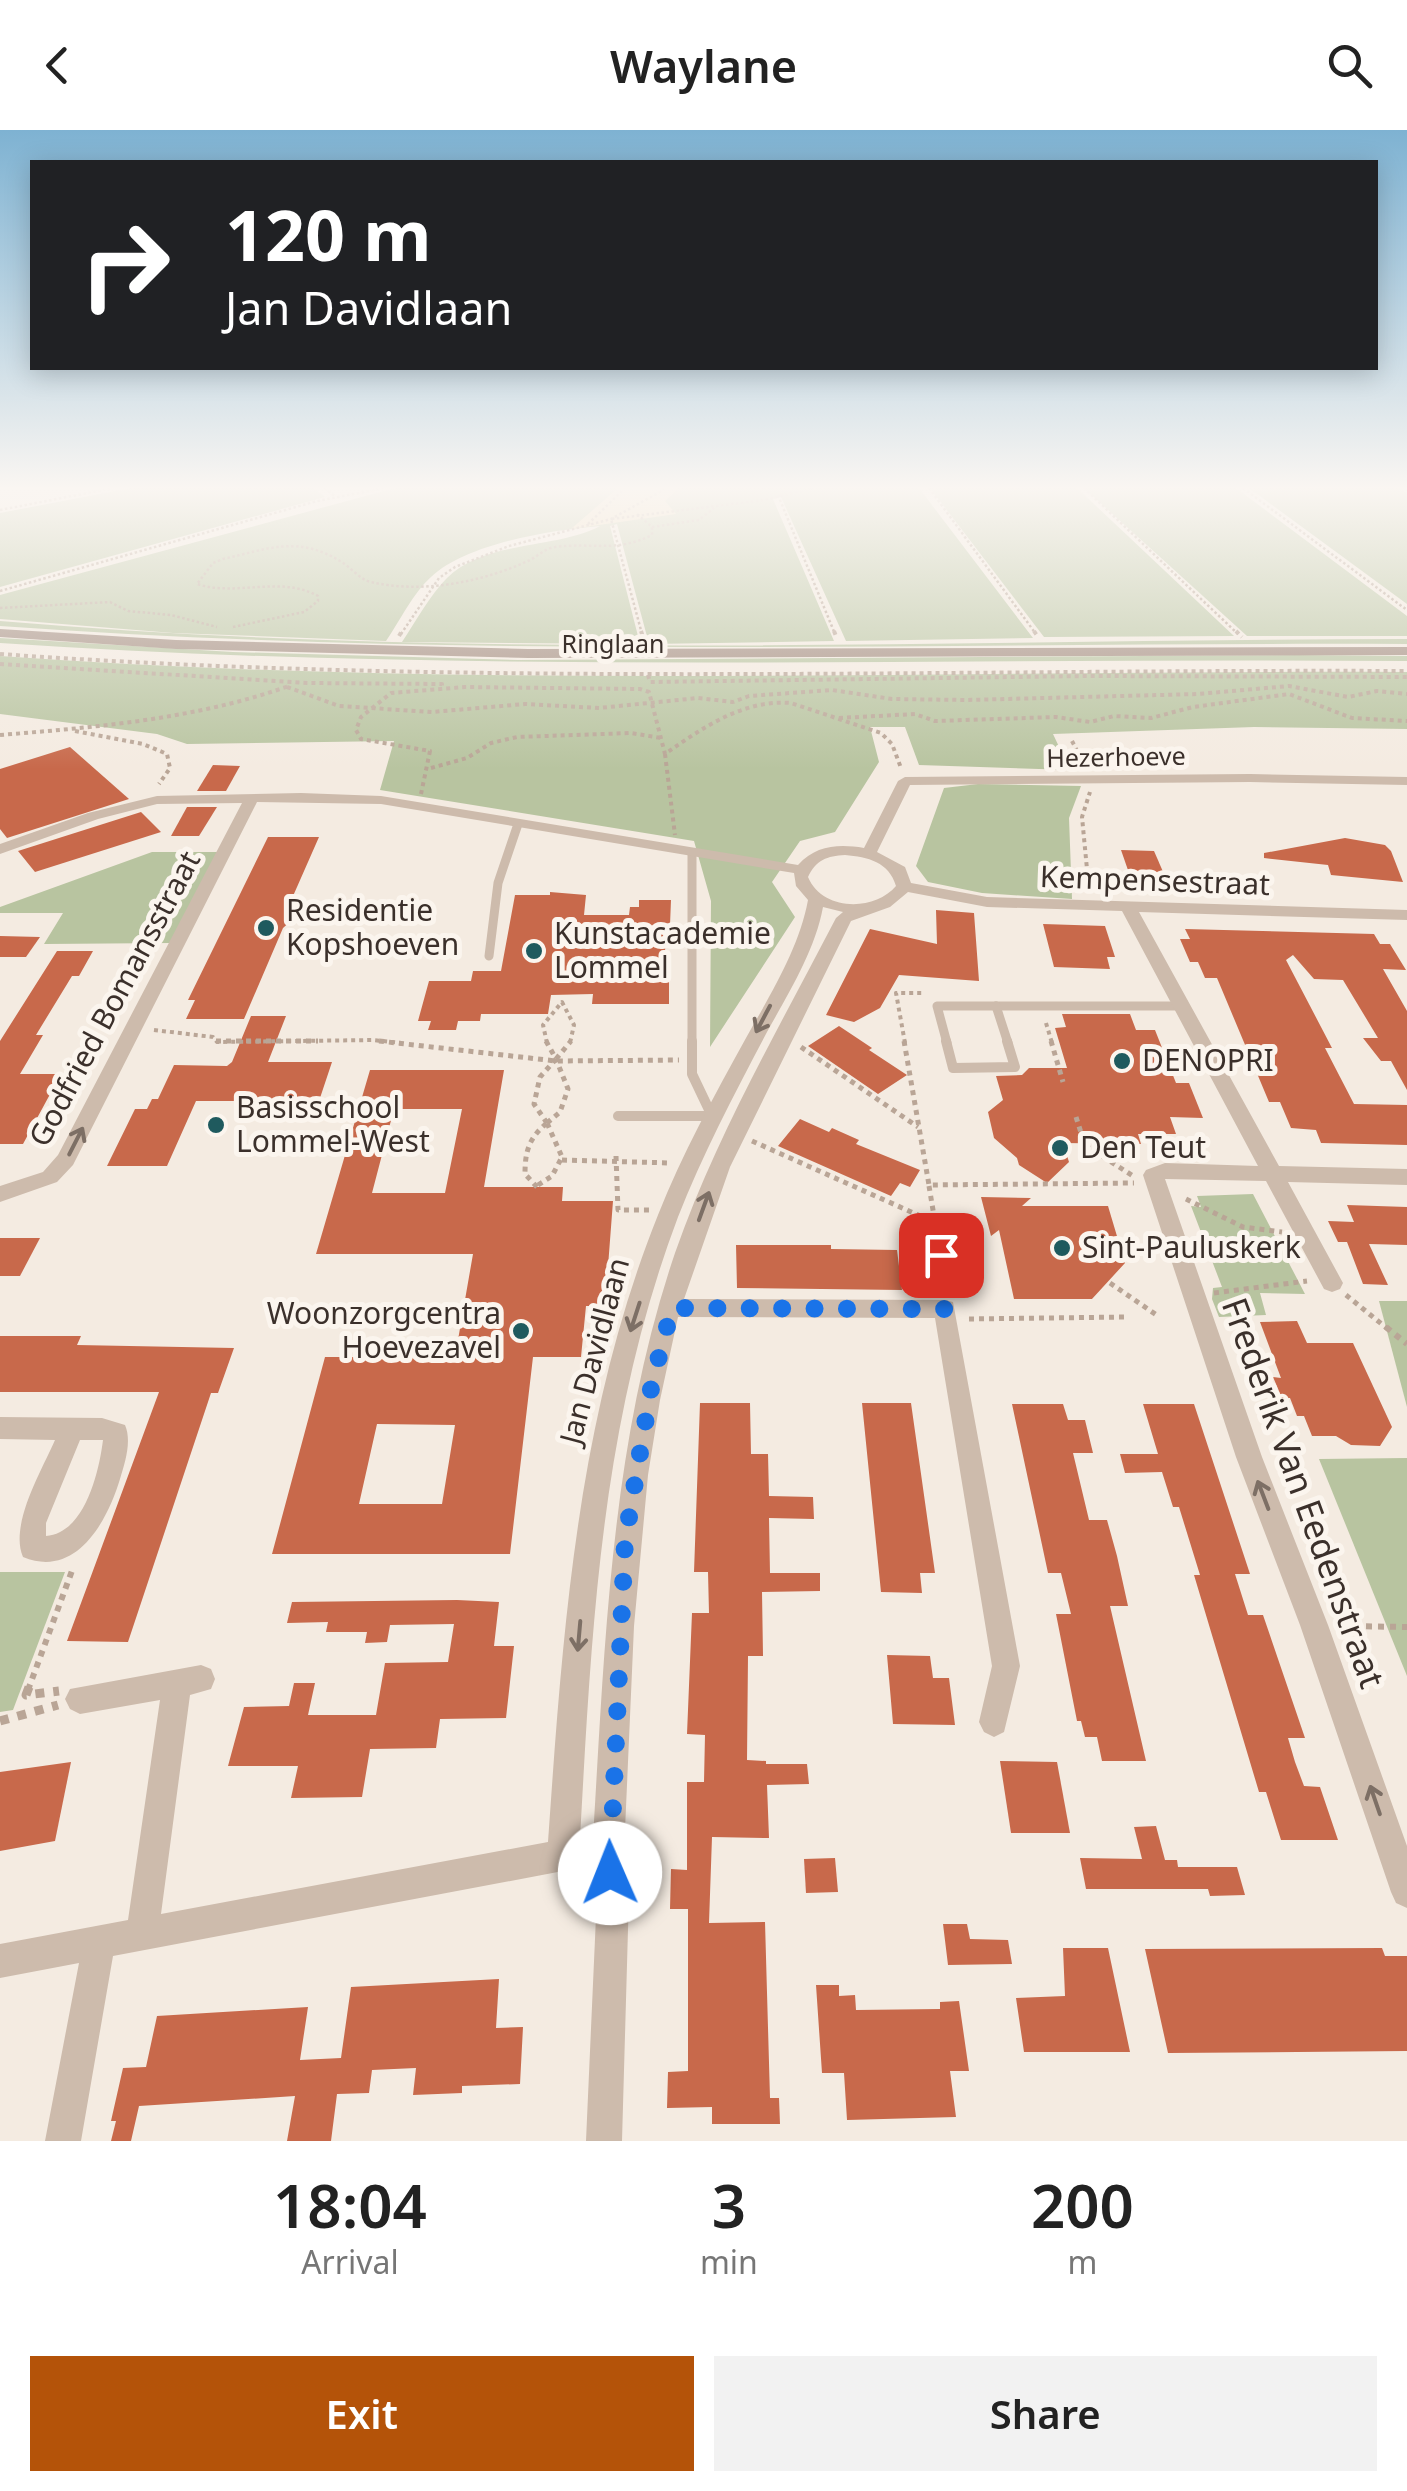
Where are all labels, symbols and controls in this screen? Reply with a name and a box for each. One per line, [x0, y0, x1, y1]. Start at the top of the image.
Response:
text: Waylane [610, 35, 797, 96]
icon: back [30, 38, 85, 93]
icon: search [1322, 38, 1377, 93]
text: 120 m [225, 186, 432, 282]
icon: right [60, 200, 190, 330]
text: Jan Davidlaan [225, 277, 512, 338]
street label: Ringlaan [562, 626, 664, 660]
street label: Hezerhoeve [1046, 738, 1186, 774]
street label: Godfried Bomansstraat [18, 843, 209, 1153]
street label: Kempensestraat [1039, 855, 1271, 904]
place label: Residentie Kopshoeven [286, 889, 459, 964]
place label: Kunstacademie Lommel [554, 912, 771, 987]
marker: Residentie Kopshoeven [255, 917, 277, 939]
marker: Kunstacademie Lommel [523, 940, 545, 962]
one-way arrow [753, 1004, 772, 1034]
place label: DENOPRI [1142, 1039, 1274, 1080]
marker: DENOPRI [1111, 1050, 1133, 1072]
place label: Basisschool Lommel-West [236, 1086, 430, 1161]
marker: Basisschool Lommel-West [205, 1114, 227, 1136]
place label: Den Teut [1080, 1126, 1206, 1167]
one-way arrow [67, 1127, 86, 1157]
marker: Den Teut [1049, 1137, 1071, 1159]
one-way arrow [696, 1191, 714, 1221]
pin [899, 1213, 984, 1298]
place label: Sint-Pauluskerk [1082, 1226, 1301, 1267]
icon: arrive [914, 1228, 969, 1283]
marker: Sint-Pauluskerk [1051, 1237, 1073, 1259]
street label: Jan Davidlaan [548, 1253, 638, 1451]
street label: Frederik Van Eedenstraat [1212, 1291, 1397, 1694]
place label: Woonzorgcentra Hoevezavel [267, 1292, 501, 1367]
one-way arrow [624, 1300, 642, 1332]
marker: Woonzorgcentra Hoevezavel [510, 1320, 532, 1342]
one-way arrow [1253, 1480, 1271, 1510]
one-way arrow [570, 1619, 589, 1652]
one-way arrow [1365, 1785, 1383, 1816]
position arrow [558, 1821, 662, 1925]
text: 18:04 [273, 2164, 427, 2246]
text: 3 [712, 2164, 746, 2246]
text: 200 [1031, 2164, 1134, 2246]
text: Arrival [301, 2240, 399, 2283]
text: min [700, 2240, 758, 2283]
text: m [1067, 2240, 1097, 2283]
button: Exit [30, 2356, 694, 2471]
button: Share [714, 2356, 1377, 2471]

